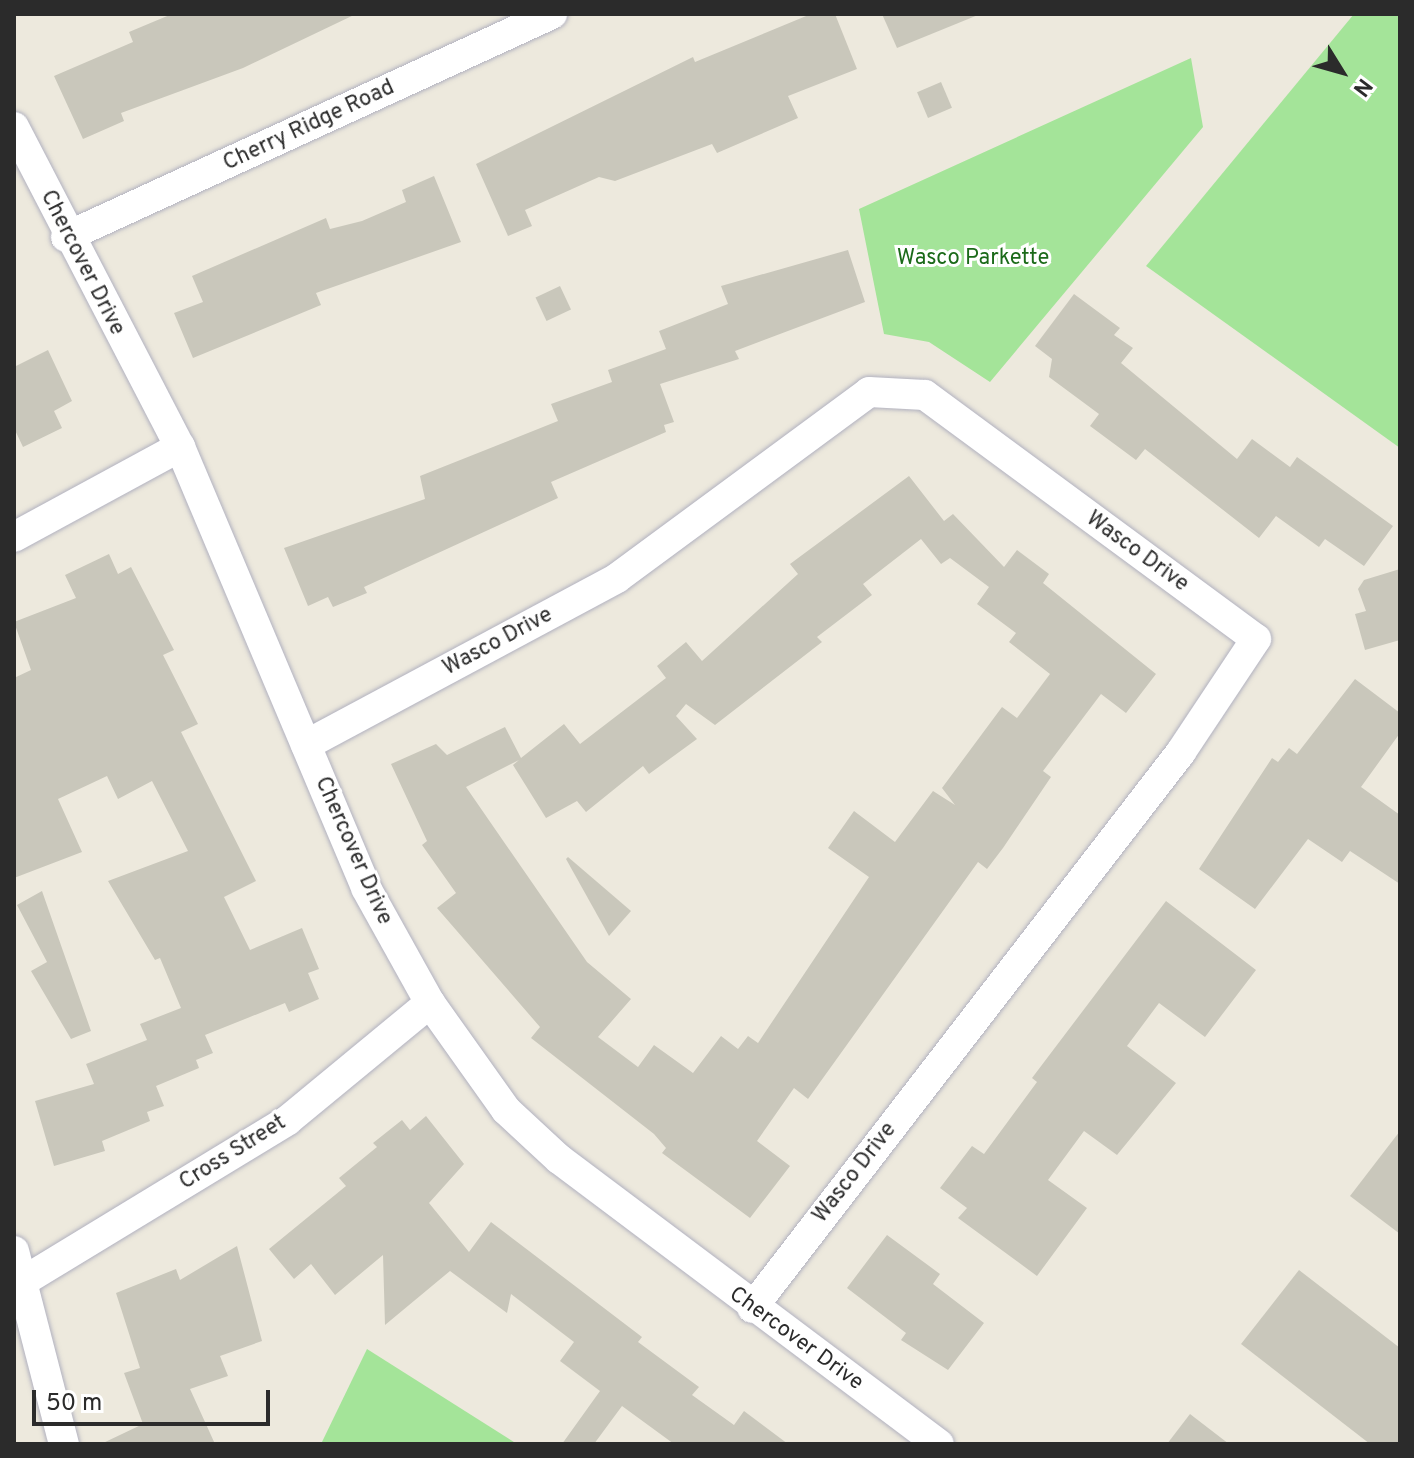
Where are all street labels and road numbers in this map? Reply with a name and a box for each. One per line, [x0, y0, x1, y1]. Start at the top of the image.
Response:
street label: Cherry Ridge Road [219, 75, 399, 177]
street label: Chercover Drive [34, 186, 130, 340]
street label: Wasco Drive [1081, 506, 1193, 598]
street label: Wasco Drive [439, 602, 557, 682]
street label: Chercover Drive [309, 773, 397, 929]
street label: Cross Street [175, 1110, 291, 1196]
street label: Wasco Drive [808, 1117, 902, 1229]
street label: Chercover Drive [724, 1281, 868, 1397]

